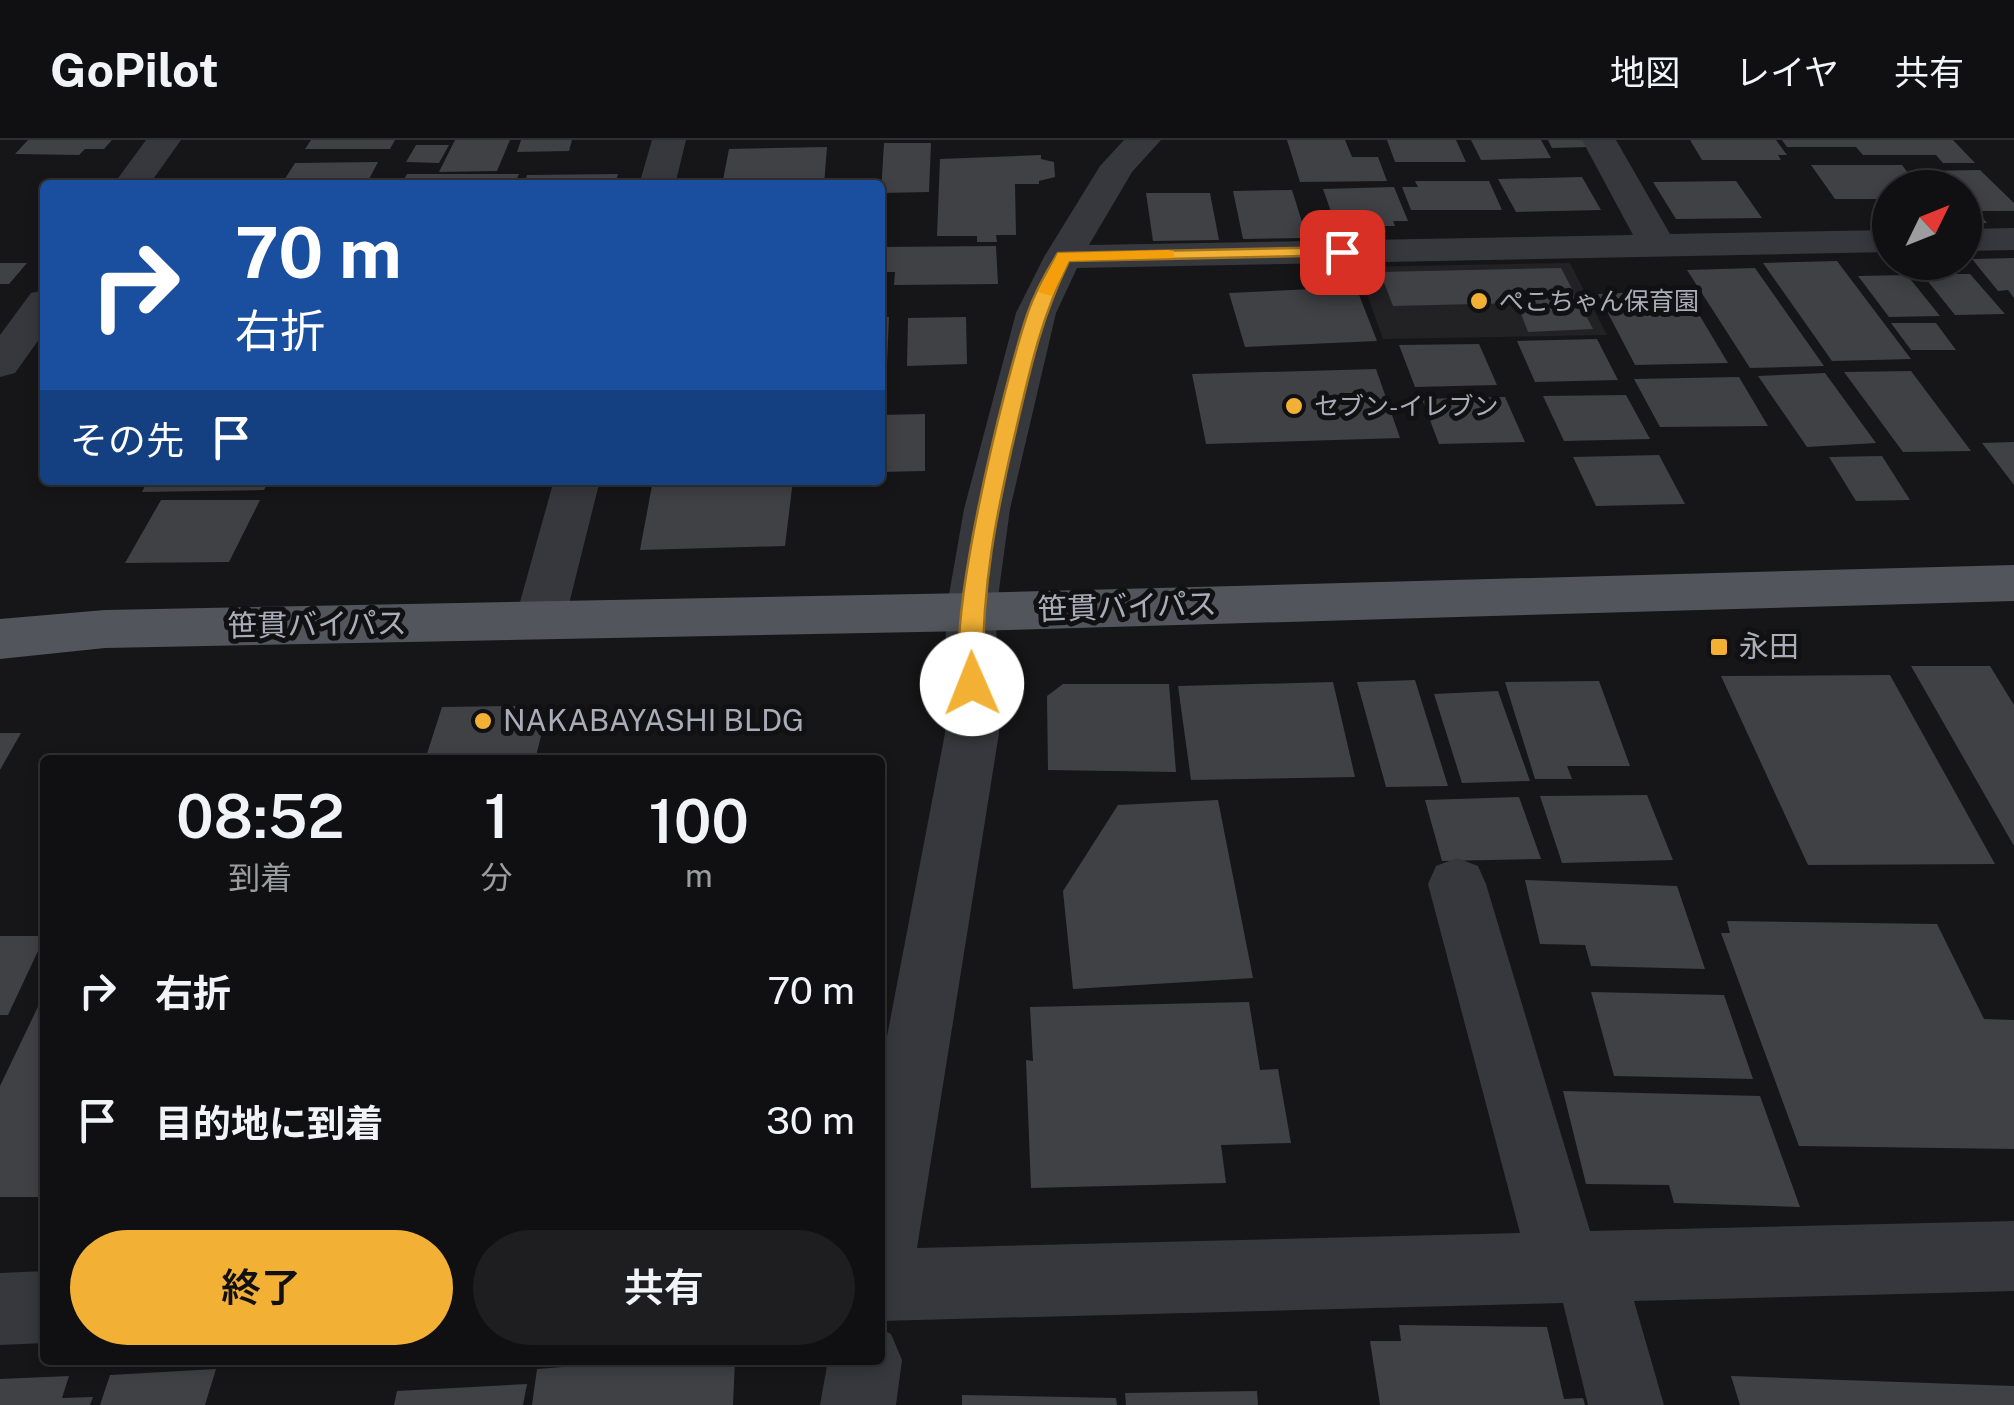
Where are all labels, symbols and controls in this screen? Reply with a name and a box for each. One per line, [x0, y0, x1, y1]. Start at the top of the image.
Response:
text: GoPilot [50, 41, 219, 98]
text: 地図 [1610, 52, 1680, 93]
text: レイヤ [1735, 52, 1839, 93]
text: 共有 [1894, 52, 1964, 93]
north arrow [1872, 170, 1982, 280]
map controls [1872, 170, 1982, 280]
pin [1300, 210, 1385, 295]
text: 70 m [235, 211, 402, 294]
icon: right [70, 220, 200, 350]
icon: arrive [1315, 225, 1370, 280]
place label: ぺこちゃん保育園 [1499, 286, 1699, 316]
marker: ぺこちゃん保育園 [1468, 290, 1490, 312]
text: 右折 [235, 304, 325, 357]
place label: セブン-イレブン [1314, 391, 1498, 421]
marker: セブン-イレブン [1283, 395, 1305, 417]
icon: arrive [204, 410, 259, 465]
text: その先 [70, 418, 184, 463]
street label: 笹貫バイパス [1037, 585, 1217, 627]
street label: 笹貫バイパス [227, 604, 407, 644]
place label: 永田 [1739, 628, 1799, 664]
position arrow [920, 632, 1024, 736]
marker: 永田 [1708, 636, 1730, 658]
place label: NAKABAYASHI BLDG [503, 702, 804, 738]
marker: NAKABAYASHI BLDG [472, 710, 494, 732]
text: 08:52 [176, 781, 345, 852]
text: 1 [484, 781, 509, 852]
text: 100 [649, 786, 749, 857]
text: m [685, 857, 713, 894]
text: 到着 [228, 859, 292, 896]
text: 分 [481, 859, 513, 896]
icon: right [70, 963, 125, 1018]
text: 70 m [768, 968, 855, 1013]
text: 右折 [155, 971, 231, 1016]
icon: arrive [70, 1093, 125, 1148]
text: 30 m [766, 1098, 855, 1143]
text: 目的地に到着 [155, 1101, 383, 1146]
button: 終了 [70, 1230, 453, 1345]
button: 共有 [473, 1230, 855, 1345]

